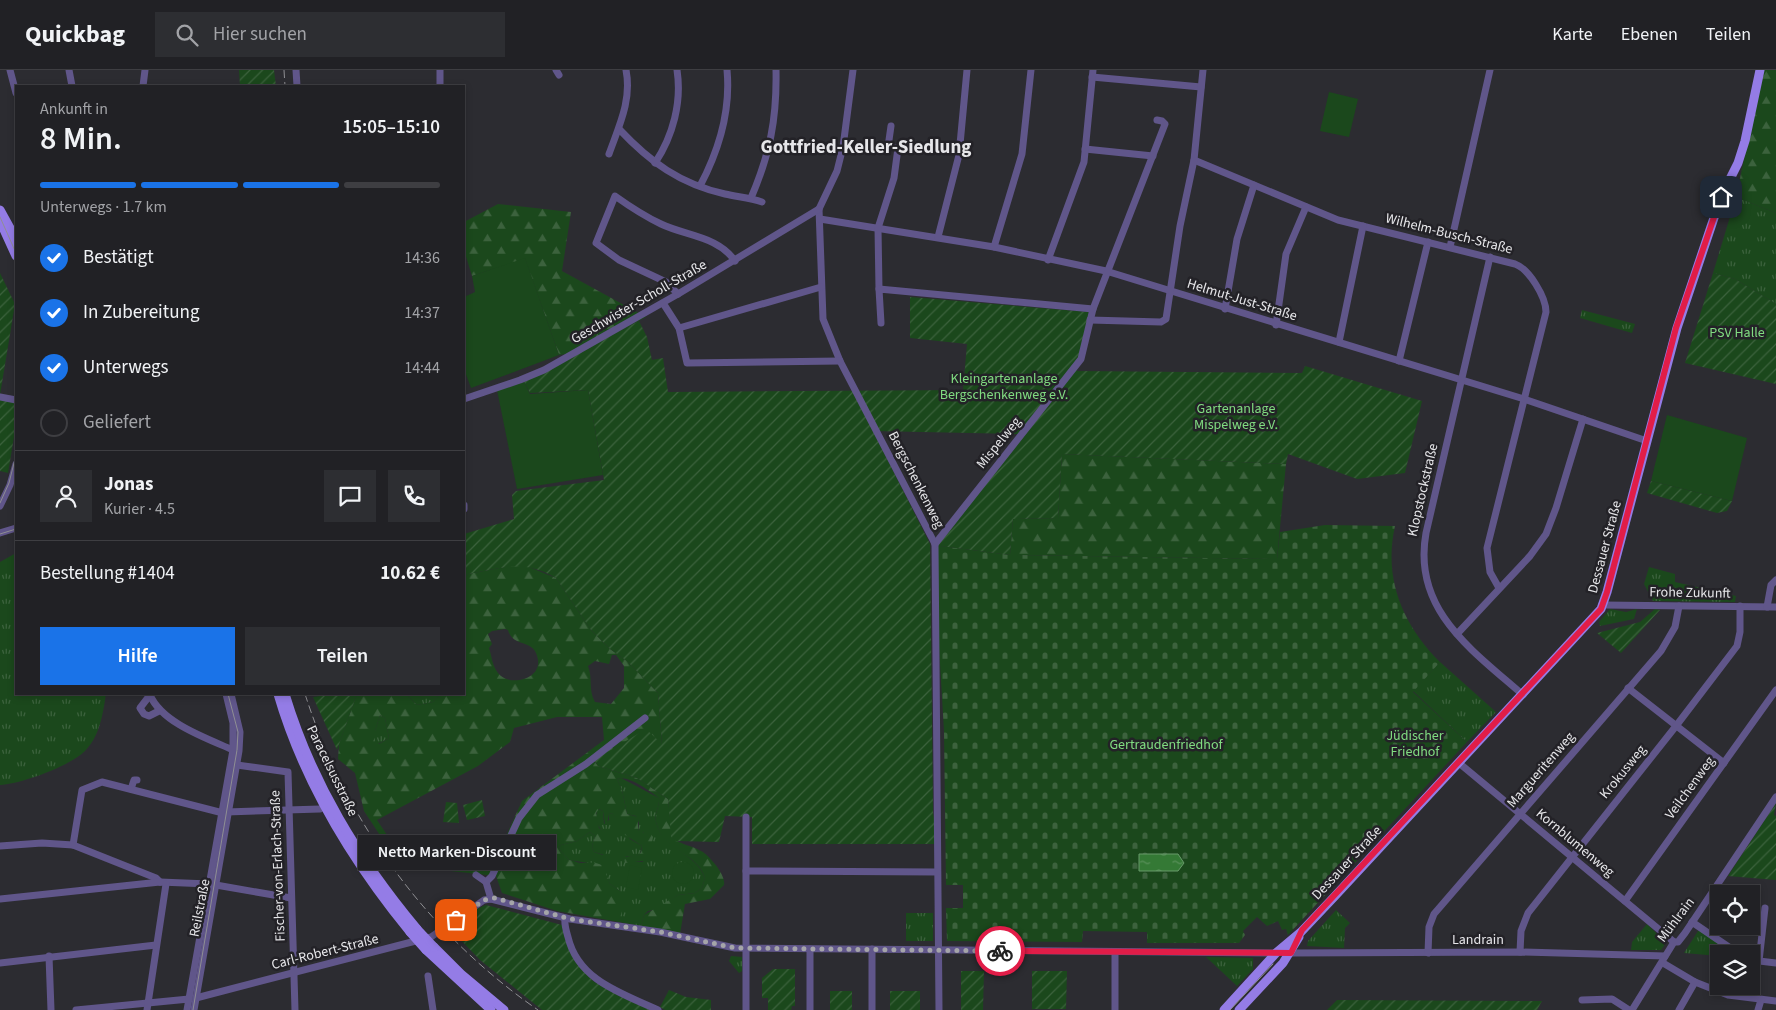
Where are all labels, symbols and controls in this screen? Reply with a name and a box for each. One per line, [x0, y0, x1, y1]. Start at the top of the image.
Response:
search box [155, 12, 505, 57]
text: Quickbag [25, 17, 125, 52]
icon: search [173, 21, 201, 49]
text: Hier suchen [213, 21, 307, 48]
text: Karte [1552, 22, 1593, 47]
text: Ebenen [1621, 22, 1678, 47]
text: Teilen [1706, 22, 1751, 47]
text: Ankunft in [40, 98, 108, 120]
text: 15:05–15:10 [342, 114, 440, 141]
text: 8 Min. [40, 116, 122, 162]
district label: Gottfried-Keller-Siedlung [761, 134, 971, 161]
pin [1700, 176, 1742, 218]
icon: home [1707, 183, 1735, 211]
text: Unterwegs · 1.7 km [40, 196, 167, 218]
street label: Wilhelm-Busch-Straße [1383, 209, 1515, 259]
icon: check [40, 244, 68, 272]
text: Bestätigt [83, 244, 154, 271]
text: 14:36 [404, 247, 440, 269]
street label: Geschwister-Scholl-Straße [568, 255, 710, 349]
street label: Helmut-Just-Straße [1184, 274, 1300, 326]
icon: check [40, 299, 68, 327]
text: In Zubereitung [83, 299, 200, 326]
text: 14:37 [404, 302, 440, 324]
park label: PSV Halle [1709, 323, 1765, 343]
icon: check [40, 354, 68, 382]
text: Unterwegs [83, 354, 169, 381]
text: 14:44 [404, 357, 440, 379]
park label: Kleingartenanlage Bergschenkenweg e.V. [940, 369, 1068, 405]
park label: Gartenanlage Mispelweg e.V. [1194, 399, 1278, 435]
text: Geliefert [83, 409, 151, 436]
street label: Mispelweg [972, 413, 1026, 473]
street label: Bergschenkenweg [883, 428, 949, 532]
street label: Klopstockstraße [1403, 441, 1443, 539]
button: person [40, 470, 92, 522]
button: chat [324, 470, 376, 522]
button: phone [388, 470, 440, 522]
text: Jonas [104, 471, 154, 498]
text: Kurier · 4.5 [104, 498, 175, 520]
street label: Dessauer Straße [1583, 498, 1627, 595]
text: Bestellung #1404 [40, 560, 175, 587]
text: 10.62 € [380, 560, 440, 587]
street label: Frohe Zukunft [1649, 582, 1732, 604]
button: Hilfe [40, 627, 235, 685]
button: Teilen [245, 627, 440, 685]
street label: Paracelsusstraße [301, 722, 363, 820]
park label: Jüdischer Friedhof [1386, 726, 1444, 762]
street label: Margueritenweg [1502, 728, 1580, 812]
park label: Gertraudenfriedhof [1109, 735, 1223, 755]
street label: Krokusweg [1595, 741, 1651, 803]
street label: Veilchenweg [1660, 752, 1720, 824]
street label: Fischer-von-Erlach-Straße [265, 790, 291, 942]
street label: Kornblumenweg [1531, 804, 1619, 882]
street label: Dessauer Straße [1307, 821, 1387, 905]
callout: Netto Marken-Discount [357, 835, 555, 870]
text: Netto Marken-Discount [378, 841, 536, 863]
street label: Reilstraße [185, 877, 215, 939]
map controls [1710, 885, 1760, 995]
button: locate [1710, 885, 1760, 935]
street label: Mühlrain [1652, 893, 1700, 947]
pin [435, 899, 477, 941]
icon: bag [442, 906, 470, 934]
courier [975, 926, 1025, 976]
street label: Carl-Robert-Straße [269, 929, 381, 975]
street label: Landrain [1452, 930, 1504, 950]
icon: bike [986, 937, 1014, 965]
button: layers [1710, 945, 1760, 995]

